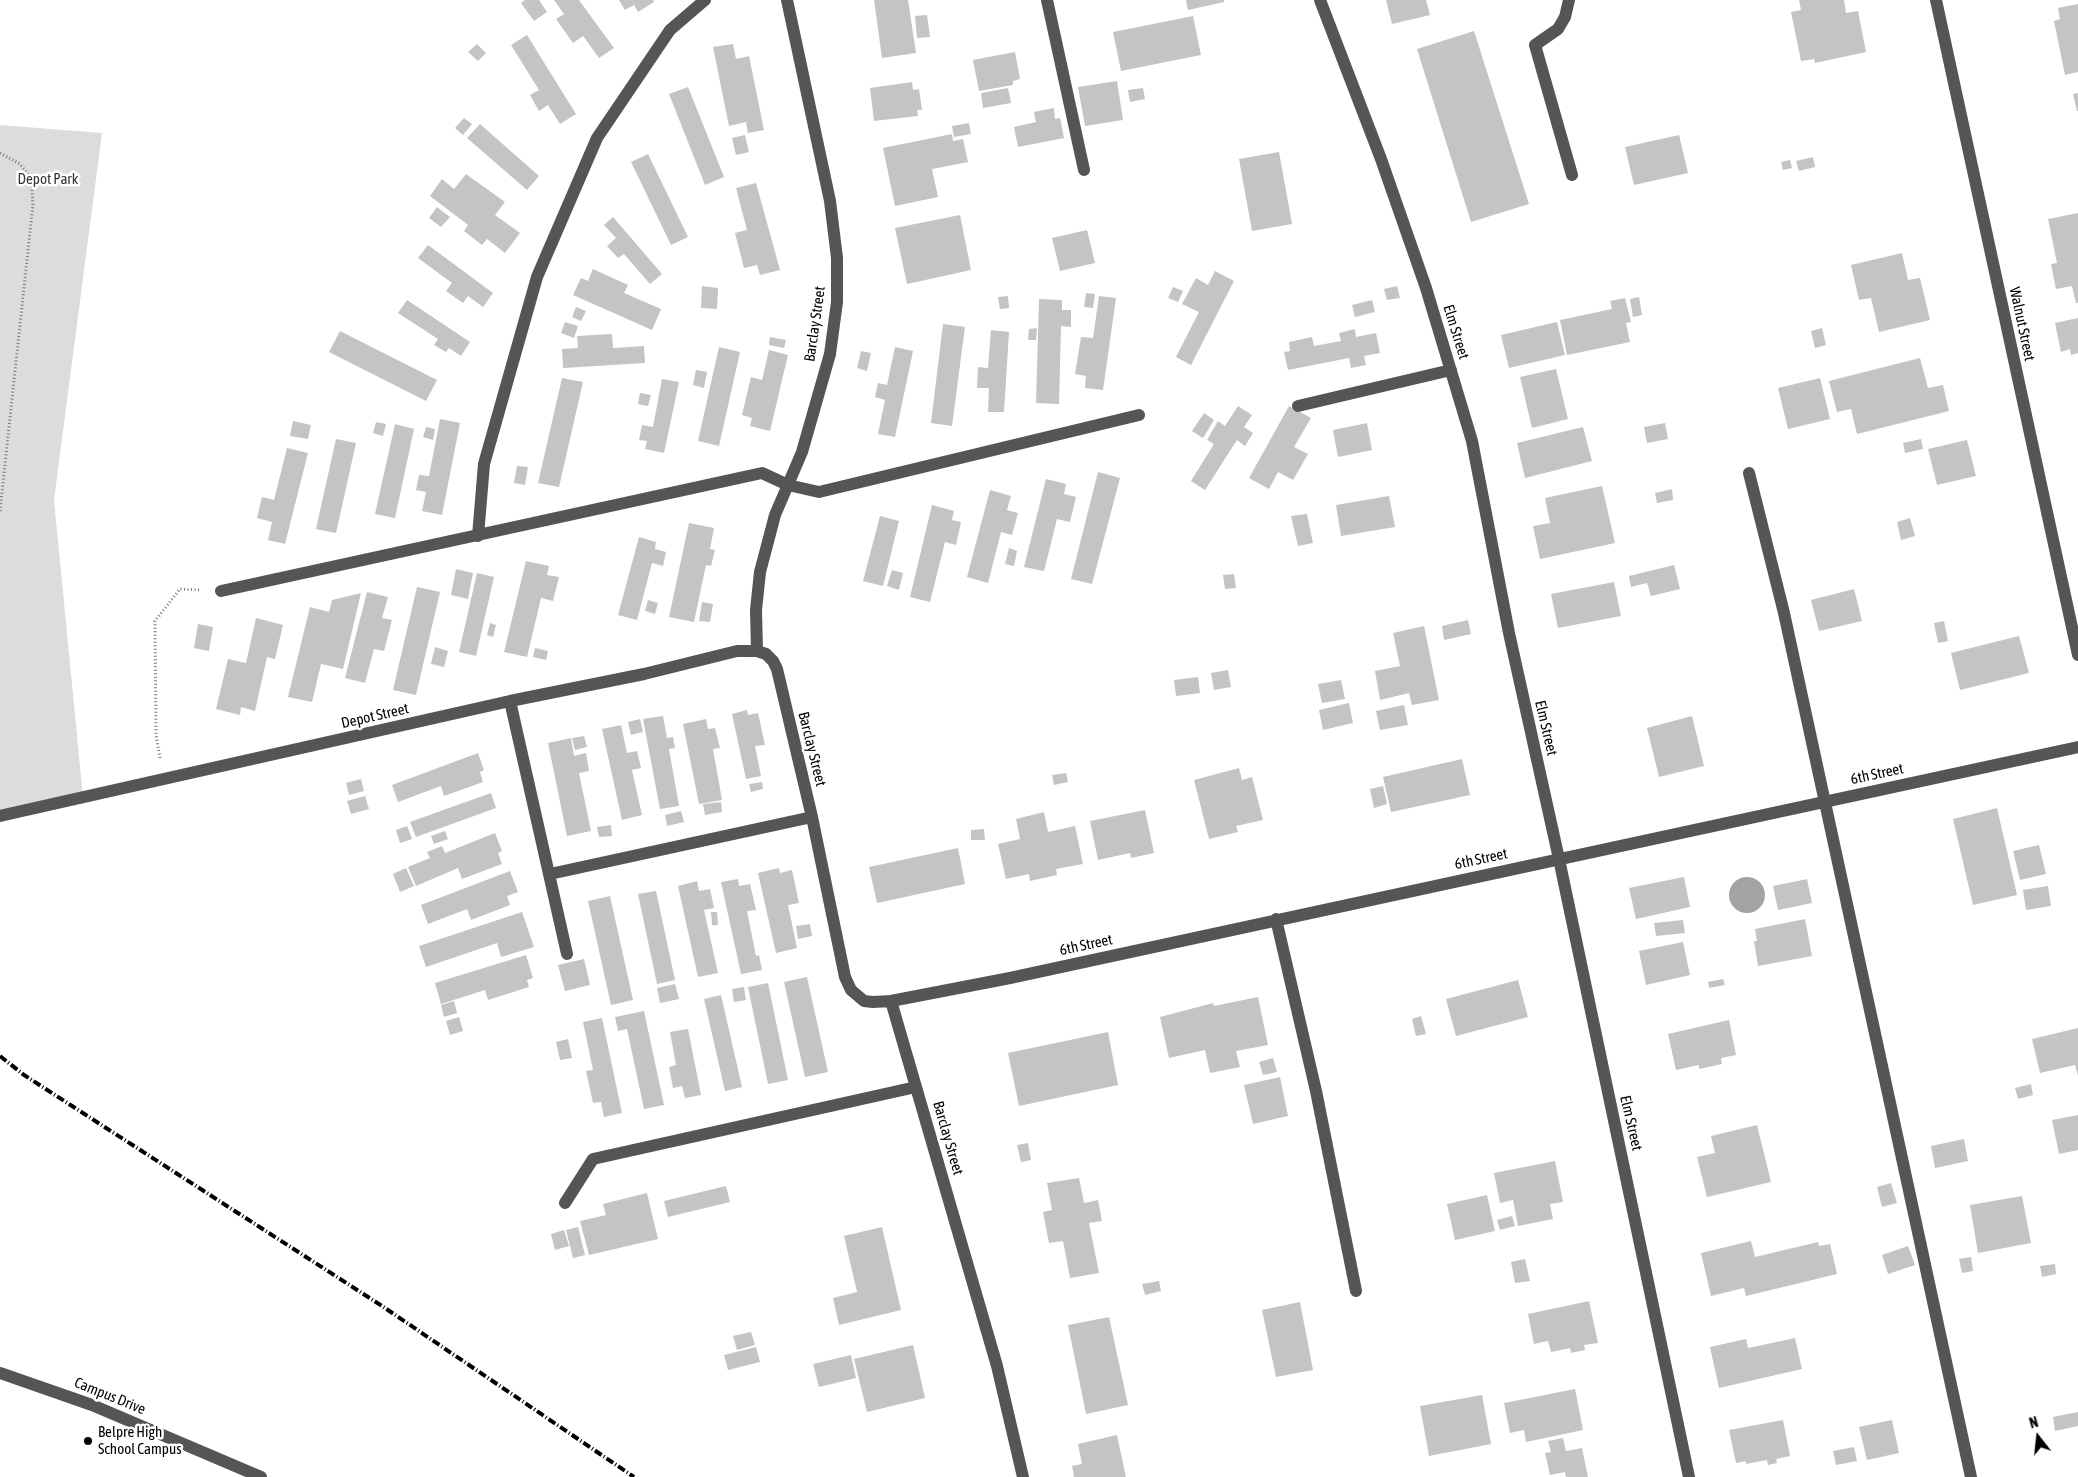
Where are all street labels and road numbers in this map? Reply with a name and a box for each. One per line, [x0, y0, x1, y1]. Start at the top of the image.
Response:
street label: Barclay Street [801, 285, 829, 363]
street label: Walnut Street [2005, 285, 2039, 363]
street label: Elm Street [1439, 303, 1473, 361]
street label: Elm Street [1531, 699, 1561, 757]
street label: Depot Street [340, 700, 410, 732]
street label: Barclay Street [794, 710, 830, 788]
street label: 6th Street [1849, 760, 1905, 788]
street label: 6th Street [1453, 845, 1509, 873]
street label: 6th Street [1058, 931, 1114, 959]
street label: Elm Street [1616, 1094, 1646, 1152]
street label: Barclay Street [929, 1099, 967, 1177]
street label: Campus Drive [72, 1374, 148, 1418]

